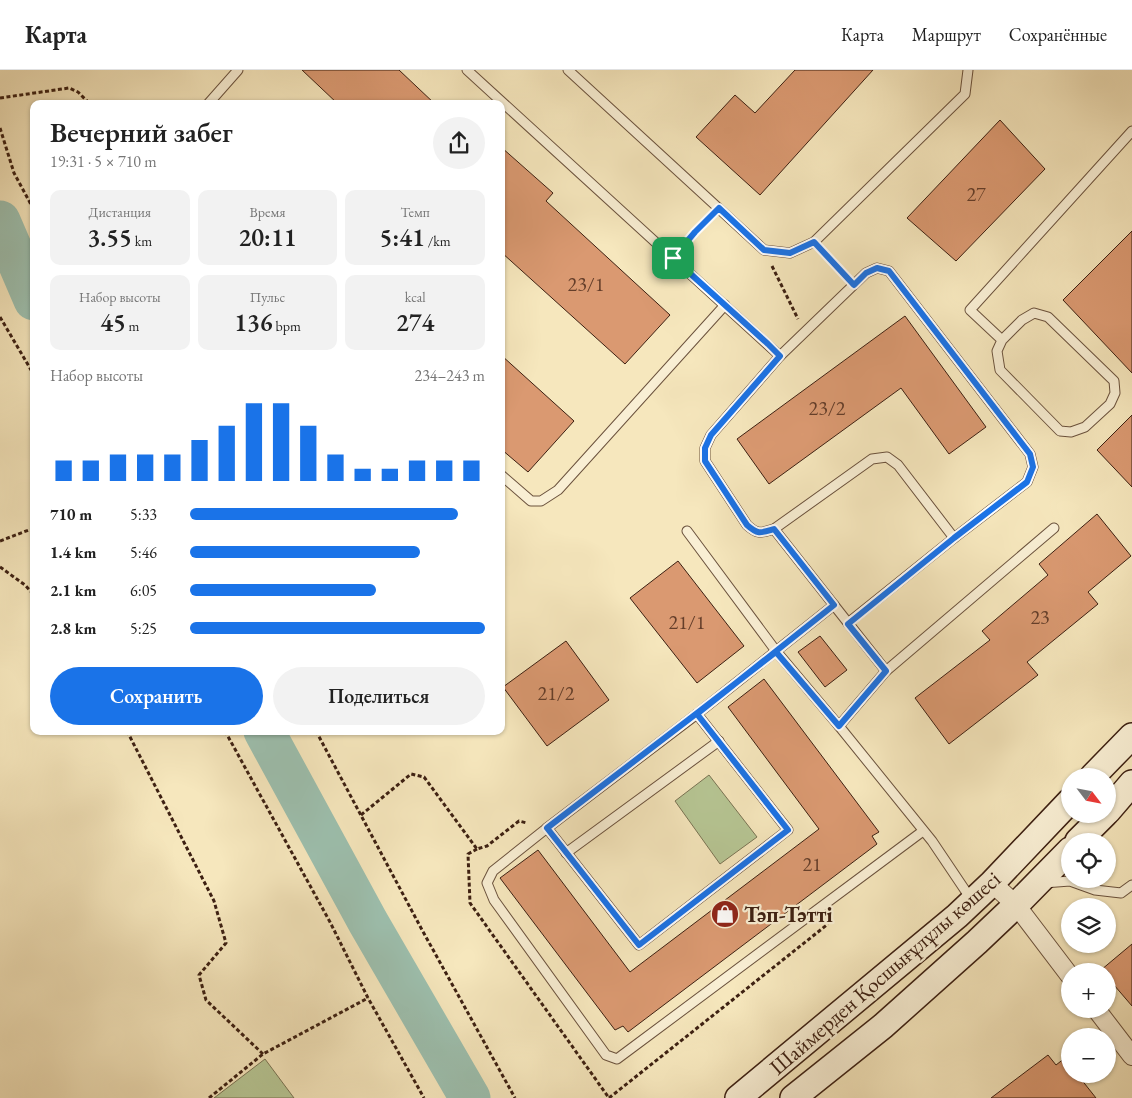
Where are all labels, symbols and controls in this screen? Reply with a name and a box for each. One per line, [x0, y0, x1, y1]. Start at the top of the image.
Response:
text: Карта [25, 19, 87, 50]
text: Карта [841, 23, 884, 46]
text: Маршрут [912, 23, 981, 46]
text: Сохранённые [1009, 23, 1107, 46]
text: Вечерний забег [50, 114, 233, 150]
button: share [433, 117, 485, 169]
text: 19:31 · 5 × 710 m [50, 151, 157, 172]
house number: 27 [966, 181, 986, 207]
text: Дистанция [89, 203, 151, 221]
text: Время [250, 203, 285, 221]
text: Темп [401, 203, 430, 221]
text: 3.55 [87, 221, 132, 253]
text: 20:11 [238, 221, 297, 253]
text: 5:41 [380, 221, 425, 253]
text: km [132, 232, 152, 250]
text: /km [425, 232, 451, 250]
pin [652, 237, 694, 279]
icon: arrive [659, 244, 687, 272]
house number: 23/1 [568, 271, 604, 297]
text: Набор высоты [79, 288, 161, 306]
text: Пульс [250, 288, 285, 306]
text: kcal [405, 288, 426, 306]
text: 45 [100, 306, 126, 338]
text: 136 [234, 306, 273, 338]
text: 274 [396, 306, 434, 338]
text: m [126, 317, 140, 335]
text: bpm [273, 317, 301, 335]
text: Набор высоты [50, 365, 143, 386]
text: 234–243 m [414, 365, 485, 386]
house number: 23/2 [809, 395, 846, 421]
text: 710 m [50, 504, 92, 525]
text: 5:33 [130, 504, 157, 525]
text: 1.4 km [50, 542, 96, 563]
text: 5:46 [130, 542, 157, 563]
text: 2.1 km [50, 580, 96, 601]
text: 6:05 [130, 580, 157, 601]
house number: 23 [1030, 604, 1050, 630]
house number: 21/1 [669, 609, 705, 635]
text: 2.8 km [50, 618, 96, 639]
text: 5:25 [130, 618, 157, 639]
button: Сохранить [50, 667, 263, 725]
button: Поделиться [273, 667, 485, 725]
house number: 21/2 [538, 680, 575, 706]
north arrow [1061, 768, 1116, 822]
map controls [1061, 768, 1116, 1083]
button: locate [1061, 833, 1116, 888]
house number: 21 [802, 851, 822, 877]
street label: Шаймерден Қосшығұлұлы көшесі [763, 865, 1007, 1081]
button: layers [1061, 898, 1116, 953]
shop icon: Тәп-Тәтті [710, 899, 740, 929]
place label: Тәп-Тәтті [744, 900, 833, 929]
button: + [1061, 963, 1116, 1018]
button: − [1061, 1028, 1116, 1083]

